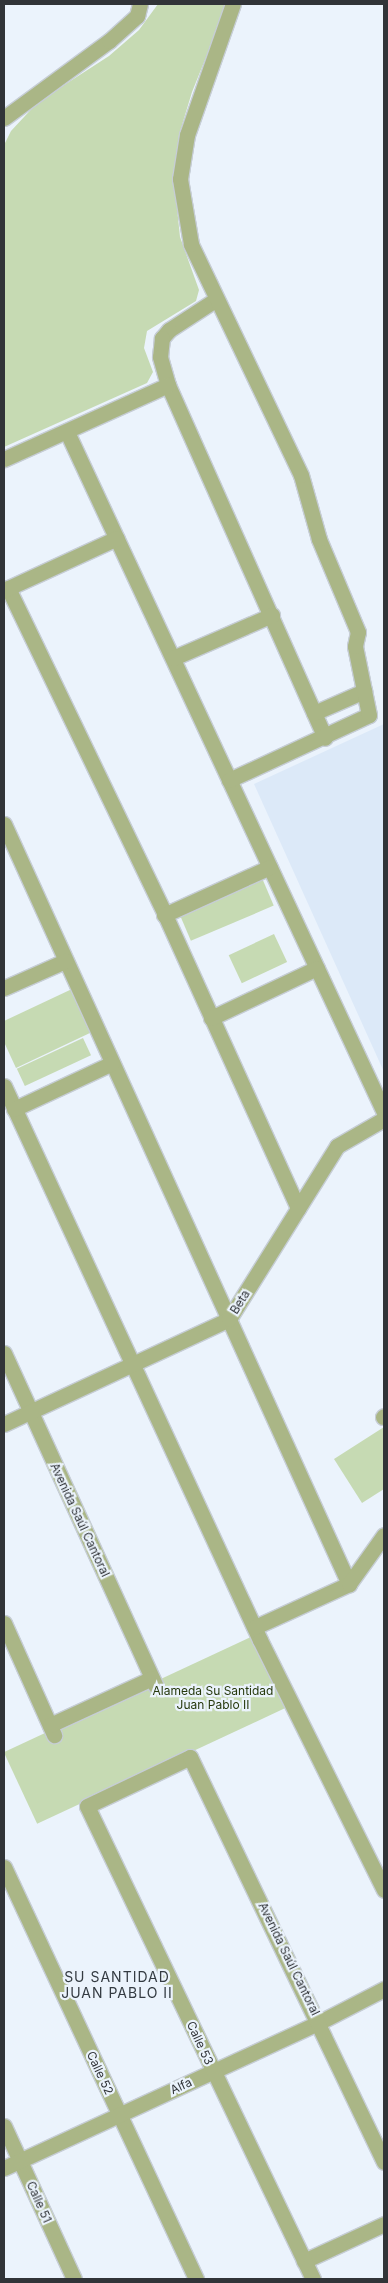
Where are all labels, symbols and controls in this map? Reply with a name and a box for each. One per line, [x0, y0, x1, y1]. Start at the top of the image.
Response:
street label: Beta [227, 1287, 253, 1317]
street label: Avenida Saúl Cantoral [47, 1461, 113, 1579]
park label: Alameda Su Santidad Juan Pablo II [153, 1684, 273, 1712]
street label: Avenida Saúl Cantoral [255, 1900, 323, 2018]
district label: SU SANTIDAD JUAN PABLO II [60, 1969, 174, 2001]
street label: Calle 53 [184, 2019, 216, 2067]
street label: Calle 52 [84, 2049, 116, 2097]
street label: Alfa [168, 2075, 194, 2097]
street label: Calle 51 [24, 2179, 54, 2225]

